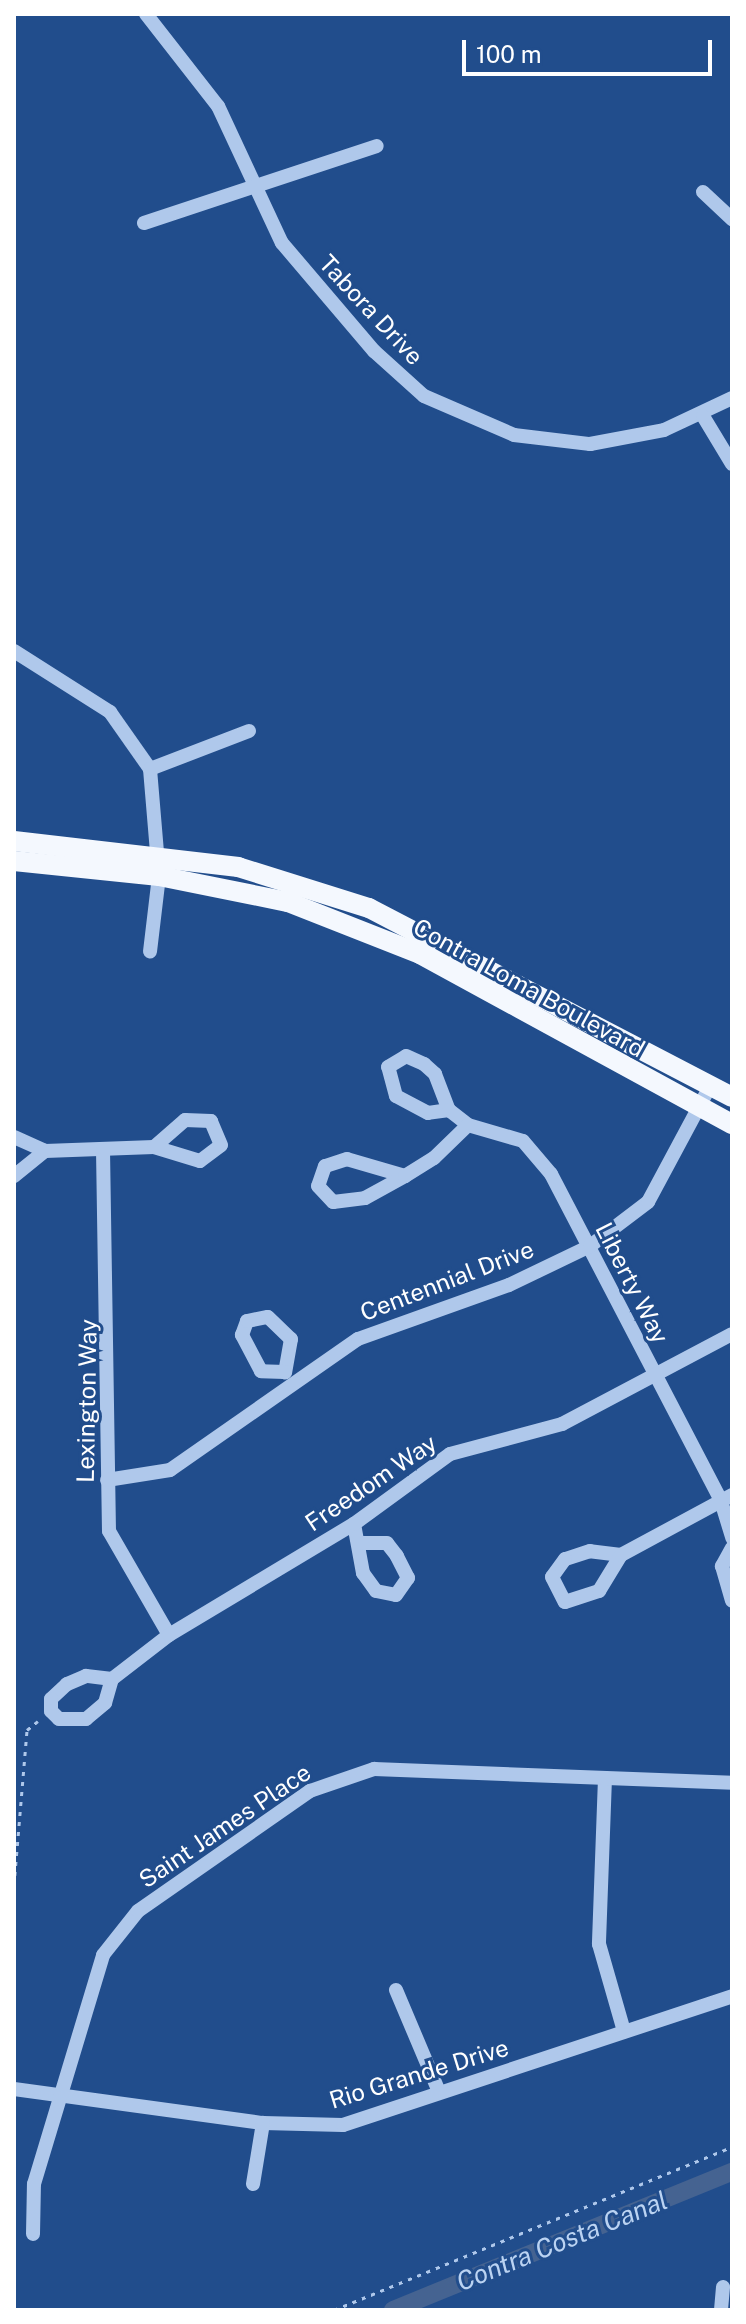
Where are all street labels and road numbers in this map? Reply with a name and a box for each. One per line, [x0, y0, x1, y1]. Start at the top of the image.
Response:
street label: Tabora Drive [313, 249, 429, 371]
street label: Contra Loma Boulevard [408, 912, 650, 1064]
street label: Liberty Way [589, 1217, 675, 1349]
street label: Centennial Drive [356, 1235, 538, 1327]
street label: Lexington Way [71, 1319, 103, 1483]
street label: Freedom Way [300, 1428, 442, 1538]
street label: Saint James Place [134, 1758, 316, 1894]
street label: Rio Grande Drive [326, 2033, 512, 2115]

